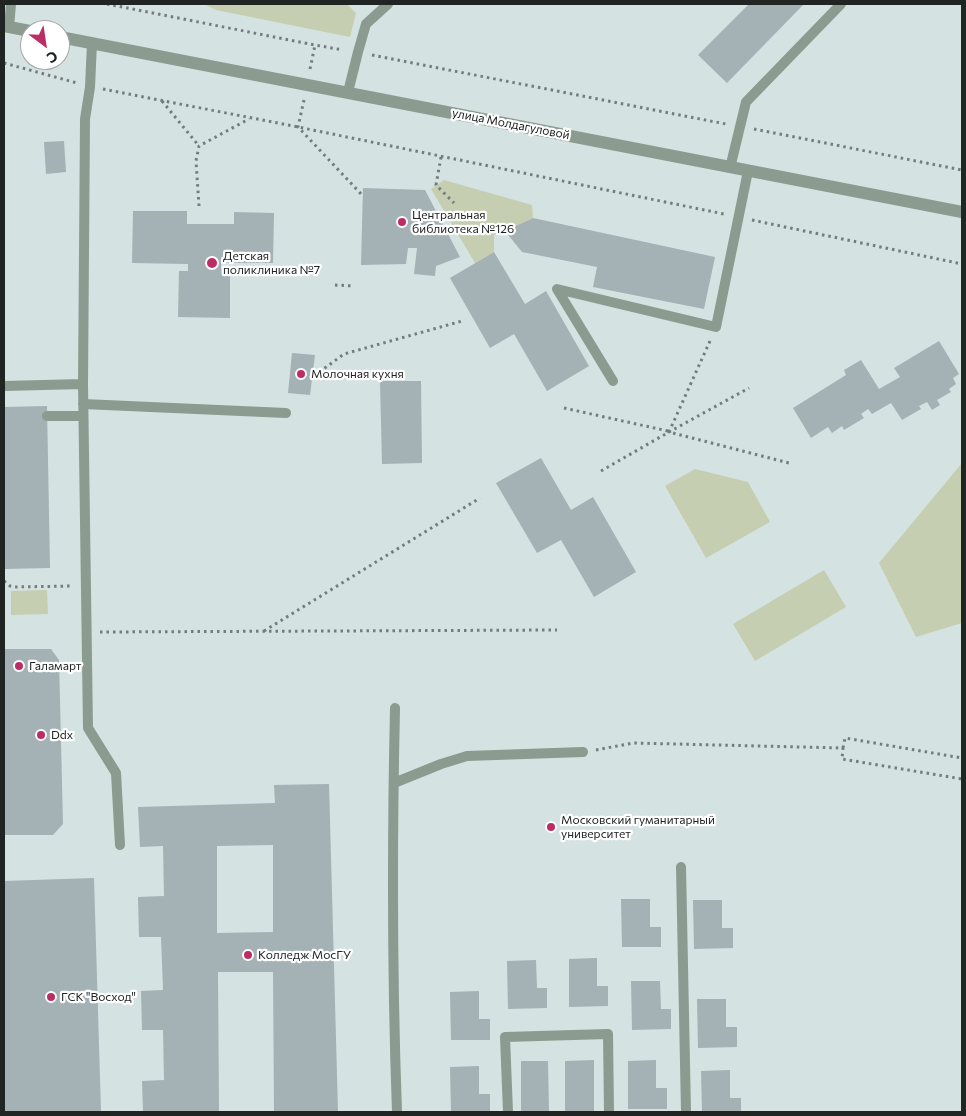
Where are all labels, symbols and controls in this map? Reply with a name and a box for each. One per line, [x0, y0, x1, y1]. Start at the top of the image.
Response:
north arrow [20, 20, 70, 70]
text: С [44, 48, 61, 67]
street label: улица Молдагуловой [451, 106, 571, 142]
place label: Центральная библиотека №126 [412, 208, 514, 236]
marker: Центральная библиотека №126 [396, 216, 408, 228]
place label: Детская поликлиника №7 [223, 249, 320, 277]
marker: Детская поликлиника №7 [205, 256, 219, 270]
place label: Молочная кухня [311, 367, 404, 381]
marker: Молочная кухня [295, 368, 307, 380]
place label: Галамарт [29, 659, 81, 673]
marker: Галамарт [13, 660, 25, 672]
place label: Ddx [51, 728, 73, 742]
marker: Ddx [35, 729, 47, 741]
place label: Московский гуманитарный университет [561, 813, 715, 841]
marker: Московский гуманитарный университет [545, 821, 557, 833]
place label: Колледж МосГУ [258, 948, 351, 962]
marker: Колледж МосГУ [242, 949, 254, 961]
place label: ГСК "Восход" [61, 990, 136, 1004]
marker: ГСК "Восход" [45, 991, 57, 1003]

